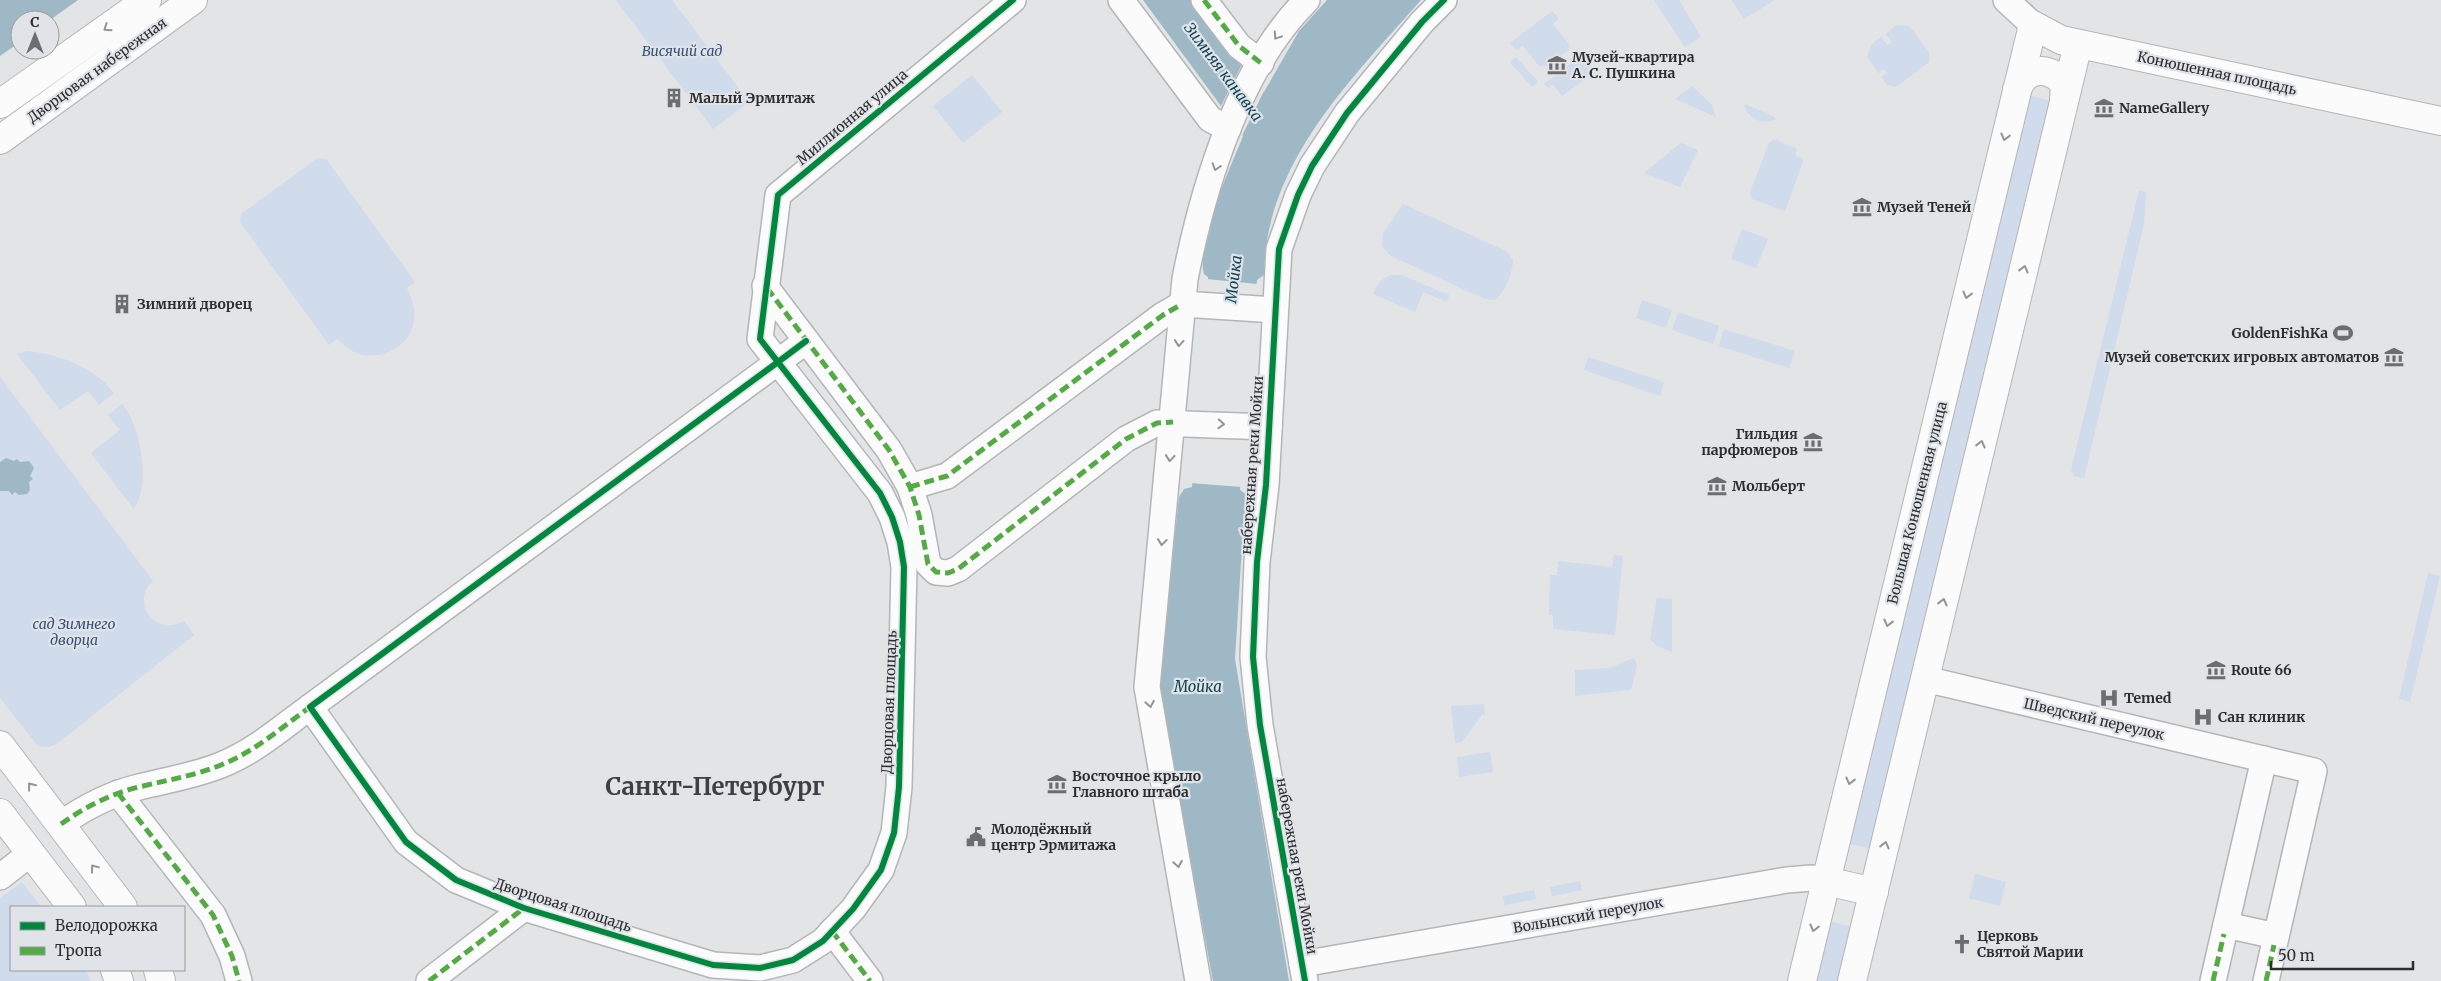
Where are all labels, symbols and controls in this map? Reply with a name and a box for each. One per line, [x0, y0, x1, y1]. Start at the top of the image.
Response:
north arrow [10, 10, 60, 60]
street label: Дворцовая набережная [24, 13, 170, 127]
text: С [30, 13, 40, 31]
water label: Зимняя канавка [1180, 18, 1267, 125]
one-way arrow [103, 22, 113, 31]
one-way arrow [1274, 30, 1283, 39]
park label: Висячий сад [642, 42, 722, 60]
street label: Конюшенная площадь [2136, 47, 2298, 99]
place label: Музей-квартира А. С. Пушкина [1571, 48, 1695, 82]
museum icon: Музей-квартира А. С. Пушкина [1546, 54, 1568, 76]
street label: Миллионная улица [793, 65, 912, 169]
building icon: Малый Эрмитаж [663, 87, 685, 109]
place label: Малый Эрмитаж [689, 89, 816, 107]
museum icon: NameGallery [2093, 97, 2115, 119]
place label: NameGallery [2119, 99, 2210, 117]
one-way arrow [2000, 132, 2011, 141]
one-way arrow [1211, 163, 1221, 171]
museum icon: Музей Теней [1851, 196, 1873, 218]
place label: Музей Теней [1877, 198, 1971, 216]
water label: Мойка [1221, 254, 1246, 305]
one-way arrow [2018, 264, 2029, 273]
one-way arrow [1962, 290, 1973, 299]
building icon: Зимний дворец [111, 293, 133, 315]
place label: Зимний дворец [137, 295, 253, 313]
sports icon: GoldenFishKa [2332, 322, 2354, 344]
place label: GoldenFishKa [2231, 324, 2328, 342]
one-way arrow [1174, 339, 1185, 347]
museum icon: Музей советских игровых автоматов [2383, 346, 2405, 368]
place label: Музей советских игровых автоматов [2104, 348, 2379, 366]
street label: набережная реки Мойки [1237, 375, 1267, 555]
street label: Большая Конюшенная улица [1883, 399, 1951, 606]
one-way arrow [1218, 419, 1225, 429]
place label: Гильдия парфюмеров [1701, 425, 1798, 459]
museum icon: Гильдия парфюмеров [1802, 431, 1824, 453]
one-way arrow [1975, 439, 1986, 448]
one-way arrow [1164, 454, 1175, 462]
museum icon: Мольберт [1706, 475, 1728, 497]
place label: Мольберт [1732, 477, 1805, 495]
one-way arrow [1157, 538, 1168, 546]
one-way arrow [1937, 597, 1948, 606]
park label: сад Зимнего дворца [33, 615, 115, 649]
one-way arrow [1883, 618, 1894, 627]
street label: Дворцовая площадь [878, 630, 901, 774]
museum icon: Route 66 [2205, 659, 2227, 681]
place label: Route 66 [2231, 661, 2292, 679]
water label: Мойка [1173, 677, 1222, 696]
hospital icon: Temed [2098, 687, 2120, 709]
place label: Temed [2124, 689, 2172, 707]
street label: Шведский переулок [2022, 694, 2166, 744]
one-way arrow [1145, 699, 1155, 708]
hospital icon: Сан клиник [2192, 706, 2214, 728]
place label: Сан клиник [2218, 708, 2306, 726]
place label: Восточное крыло Главного штаба [1072, 767, 1201, 801]
district label: Санкт-Петербург [606, 771, 825, 802]
museum icon: Восточное крыло Главного штаба [1046, 773, 1068, 795]
street label: набережная реки Мойки [1273, 776, 1321, 956]
one-way arrow [1845, 776, 1856, 785]
one-way arrow [28, 782, 37, 791]
place label: Молодёжный центр Эрмитажа [991, 820, 1116, 854]
public building icon: Молодёжный центр Эрмитажа [965, 826, 987, 848]
one-way arrow [1879, 840, 1890, 849]
one-way arrow [1172, 859, 1182, 868]
one-way arrow [91, 864, 100, 874]
street label: Дворцовая площадь [492, 874, 634, 936]
street label: Волынский переулок [1512, 893, 1665, 937]
legend [10, 906, 185, 971]
text: Велодорожка [55, 916, 158, 935]
one-way arrow [1809, 923, 1820, 932]
place label: Церковь Святой Марии [1977, 927, 2084, 961]
church icon: Церковь Святой Марии [1951, 933, 1973, 955]
scale bar [2271, 938, 2414, 970]
text: Тропа [55, 941, 102, 960]
text: 50 m [2278, 946, 2315, 965]

